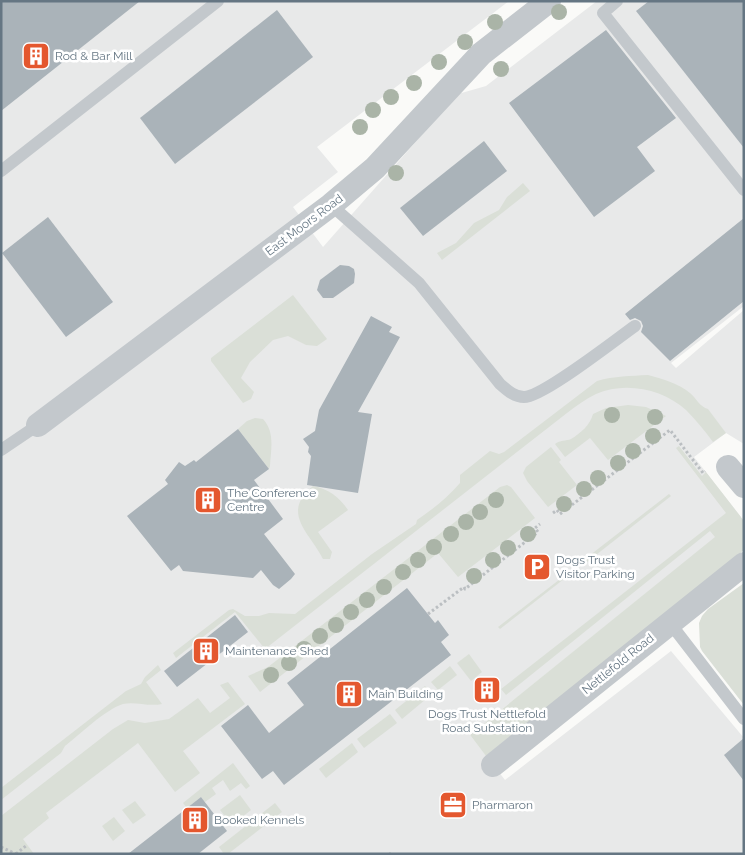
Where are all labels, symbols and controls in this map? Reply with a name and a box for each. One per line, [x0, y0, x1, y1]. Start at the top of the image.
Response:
building icon: Rod & Bar Mill [21, 41, 51, 71]
place label: Rod & Bar Mill [55, 49, 133, 63]
street label: East Moors Road [263, 191, 345, 259]
building icon: The Conference Centre [193, 485, 223, 515]
place label: The Conference Centre [227, 486, 316, 514]
parking icon: Dogs Trust Visitor Parking [522, 552, 552, 582]
place label: Dogs Trust Visitor Parking [556, 553, 635, 581]
street label: Nettlefold Road [579, 631, 657, 697]
building icon: Maintenance Shed [191, 636, 221, 666]
place label: Maintenance Shed [225, 644, 328, 658]
building icon: Dogs Trust Nettlefold Road Substation [472, 675, 502, 705]
building icon: Main Building [334, 679, 364, 709]
place label: Main Building [368, 687, 443, 701]
place label: Dogs Trust Nettlefold Road Substation [428, 707, 546, 735]
office icon: Pharmaron [438, 790, 468, 820]
place label: Pharmaron [472, 798, 533, 812]
building icon: Booked Kennels [180, 805, 210, 835]
place label: Booked Kennels [214, 813, 305, 827]

